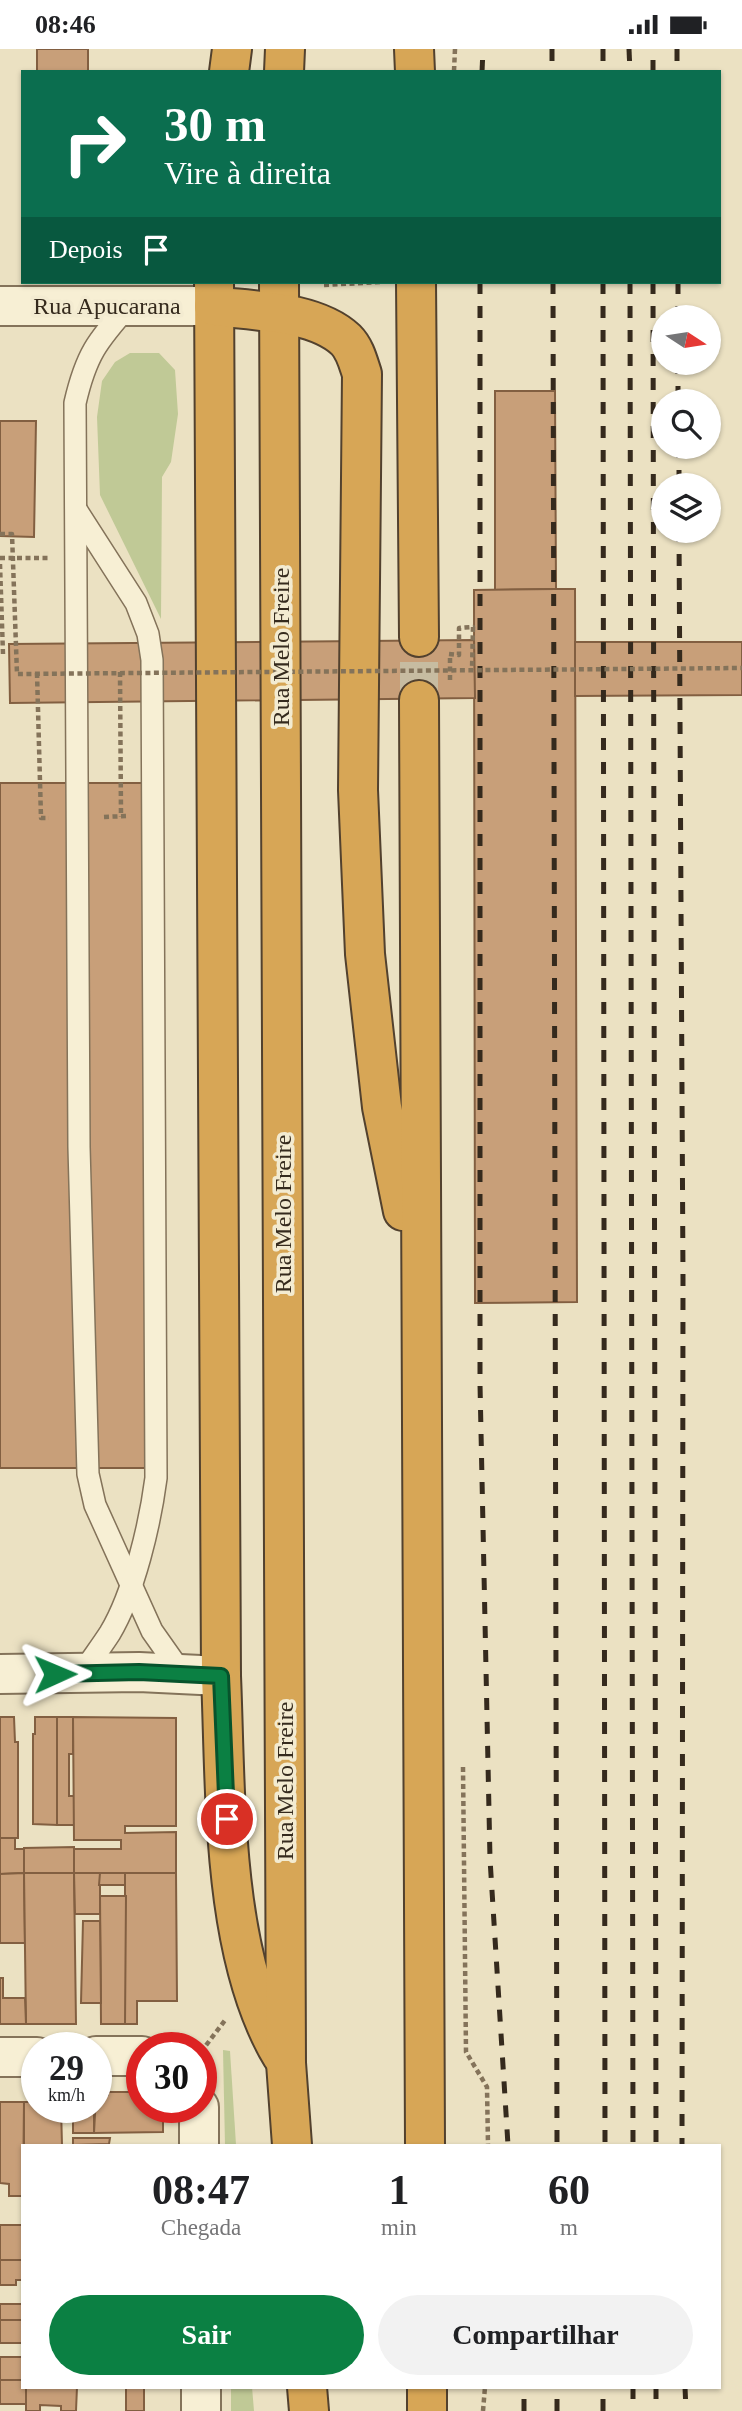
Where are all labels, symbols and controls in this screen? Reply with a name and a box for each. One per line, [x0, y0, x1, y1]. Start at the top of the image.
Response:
text: 08:46 [35, 10, 96, 39]
text: 30 m [164, 97, 266, 152]
icon: right [49, 98, 140, 189]
text: Vire à direita [164, 155, 331, 191]
icon: arrive [137, 231, 175, 269]
text: Depois [49, 235, 123, 264]
street label: Rua Apucarana [33, 293, 181, 319]
north arrow [651, 305, 721, 375]
map controls [651, 305, 721, 543]
button: search [651, 389, 721, 459]
button: layers [651, 473, 721, 543]
street label: Rua Melo Freire [268, 568, 294, 726]
street label: Rua Melo Freire [270, 1135, 296, 1293]
position arrow [18, 1637, 92, 1711]
street label: Rua Melo Freire [272, 1702, 298, 1860]
pin [197, 1789, 257, 1849]
icon: arrive [208, 1800, 246, 1838]
speed limit sign: 30 [126, 2032, 217, 2123]
text: 29 [49, 2049, 84, 2088]
text: km/h [48, 2085, 85, 2105]
text: 08:47 [152, 2167, 250, 2213]
text: 1 [388, 2167, 409, 2213]
text: 60 [548, 2167, 590, 2213]
text: Chegada [161, 2215, 241, 2240]
text: min [381, 2215, 417, 2240]
text: m [560, 2215, 578, 2240]
button: Sair [49, 2295, 364, 2375]
button: Compartilhar [378, 2295, 693, 2375]

